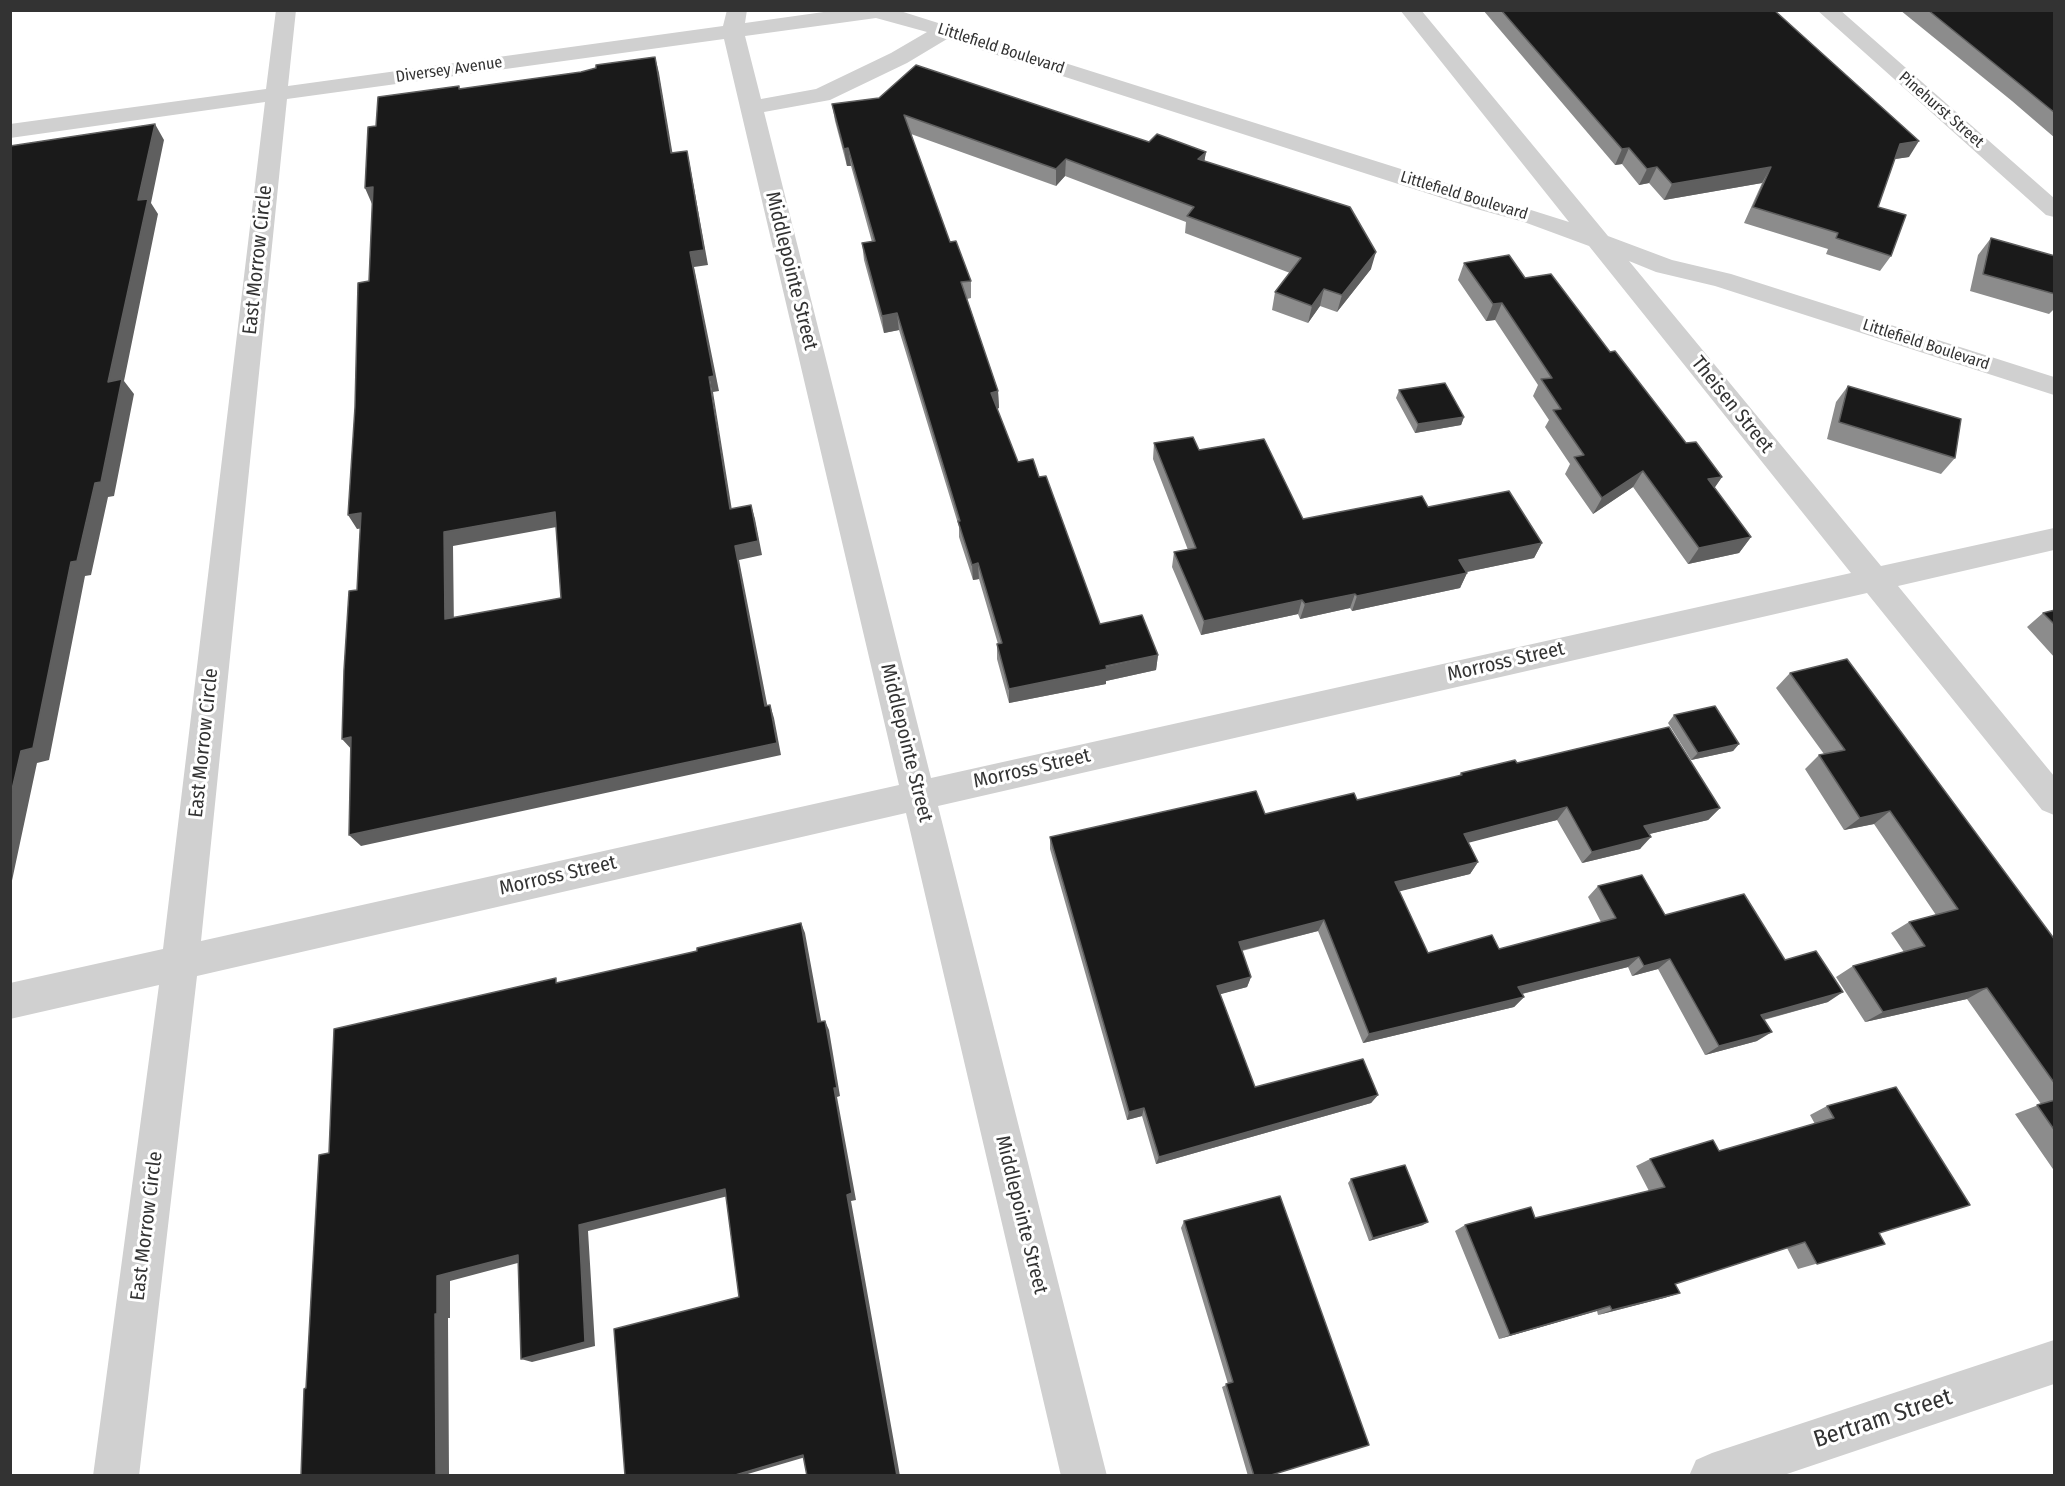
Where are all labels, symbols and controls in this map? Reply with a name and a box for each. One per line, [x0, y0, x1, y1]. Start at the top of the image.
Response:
street label: Littlefield Boulevard [935, 19, 1067, 79]
street label: Diversey Avenue [395, 53, 503, 87]
street label: Pinehurst Street [1895, 68, 1987, 152]
street label: Littlefield Boulevard [1398, 167, 1530, 225]
street label: East Morrow Circle [238, 184, 278, 336]
street label: Middlepointe Street [760, 189, 822, 353]
street label: Littlefield Boulevard [1860, 315, 1992, 375]
street label: Theisen Street [1686, 352, 1778, 458]
street label: Morross Street [1445, 637, 1567, 687]
street label: Middlepointe Street [875, 661, 937, 825]
street label: East Morrow Circle [184, 667, 224, 819]
street label: Morross Street [971, 744, 1093, 794]
street label: Morross Street [497, 851, 619, 901]
street label: Middlepointe Street [990, 1133, 1052, 1297]
street label: East Morrow Circle [126, 1150, 168, 1302]
street label: Bertram Street [1810, 1383, 1956, 1455]

